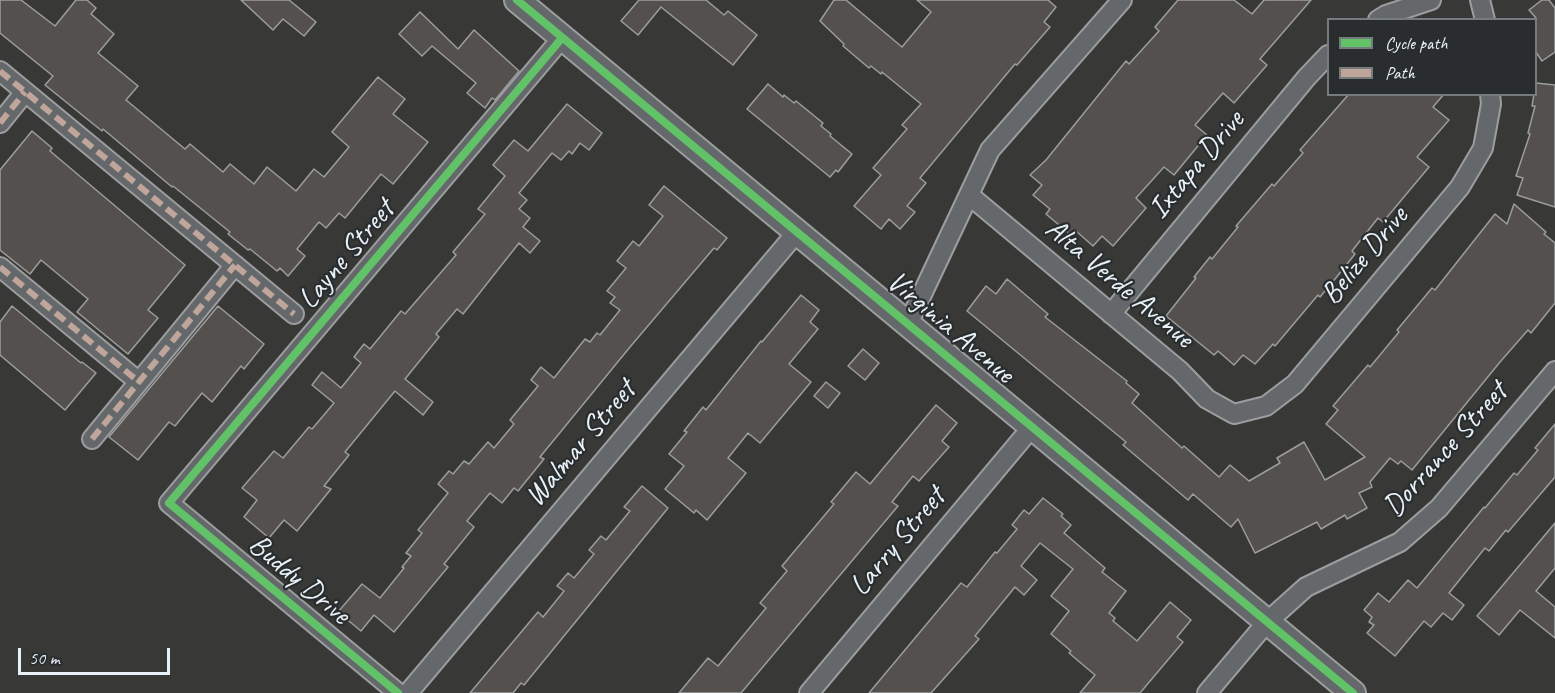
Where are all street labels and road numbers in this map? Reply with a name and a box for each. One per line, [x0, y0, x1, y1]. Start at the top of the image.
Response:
street label: Ixtapa Drive [1141, 104, 1253, 226]
street label: Layne Street [291, 193, 403, 317]
street label: Belize Drive [1314, 200, 1416, 312]
street label: Alta Verde Avenue [1038, 212, 1200, 356]
street label: Virginia Avenue [879, 264, 1021, 392]
street label: Walmar Street [518, 374, 644, 514]
street label: Dorrance Street [1376, 375, 1516, 525]
street label: Larry Street [842, 481, 954, 603]
street label: Buddy Drive [241, 527, 357, 633]

